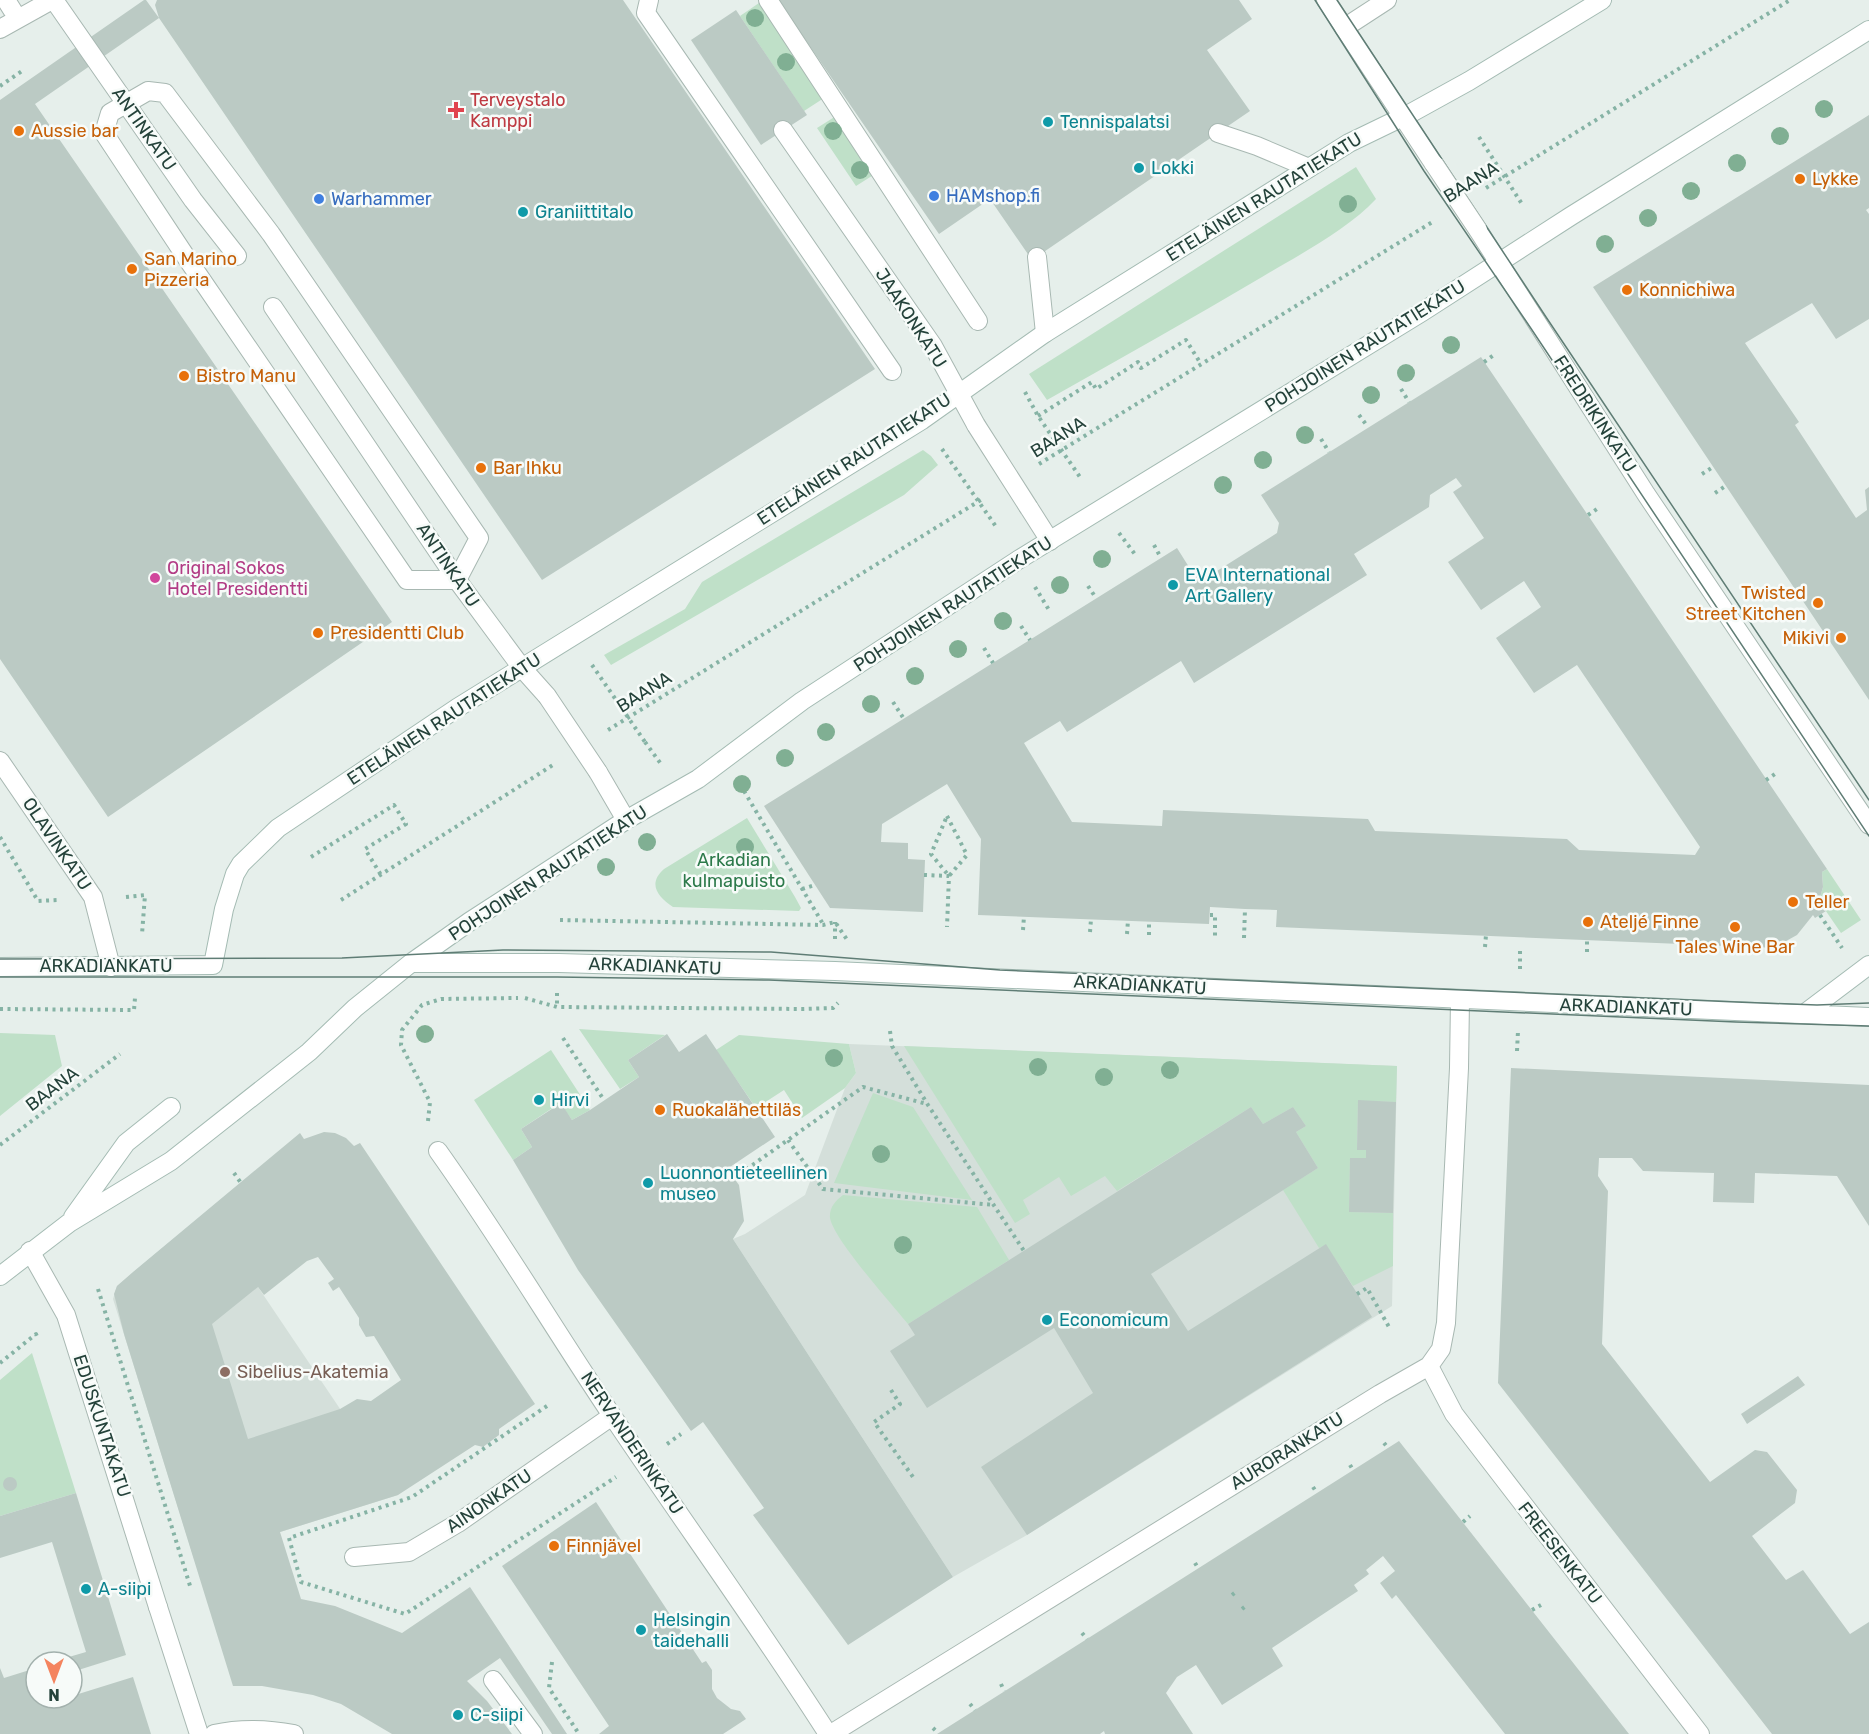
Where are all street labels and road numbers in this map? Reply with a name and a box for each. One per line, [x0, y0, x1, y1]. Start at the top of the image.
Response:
street label: ANTINKATU [107, 83, 181, 175]
street label: ETELÄINEN RAUTATIEKATU [1162, 128, 1366, 266]
street label: BAANA [1439, 157, 1503, 207]
street label: JAAKONKATU [871, 264, 951, 372]
street label: POHJOINEN RAUTATIEKATU [1261, 275, 1469, 417]
street label: FREDRIKINKATU [1549, 351, 1641, 477]
street label: ETELÄINEN RAUTATIEKATU [753, 388, 955, 530]
street label: BAANA [1026, 412, 1090, 462]
street label: ANTINKATU [412, 519, 484, 611]
street label: POHJOINEN RAUTATIEKATU [850, 532, 1056, 676]
street label: ETELÄINEN RAUTATIEKATU [343, 648, 545, 790]
street label: BAANA [612, 667, 676, 717]
street label: OLAVINKATU [18, 793, 96, 895]
street label: POHJOINEN RAUTATIEKATU [445, 801, 651, 945]
street label: ARKADIANKATU [588, 953, 722, 979]
street label: ARKADIANKATU [39, 955, 173, 977]
street label: ARKADIANKATU [1073, 971, 1207, 999]
street label: ARKADIANKATU [1559, 994, 1693, 1020]
street label: BAANA [21, 1062, 83, 1116]
street label: EDUSKUNTAKATU [69, 1352, 135, 1500]
street label: NERVANDERINKATU [576, 1367, 688, 1519]
street label: AURORANKATU [1226, 1407, 1348, 1495]
street label: AINONKATU [442, 1464, 536, 1538]
street label: FREESENKATU [1513, 1498, 1607, 1608]

